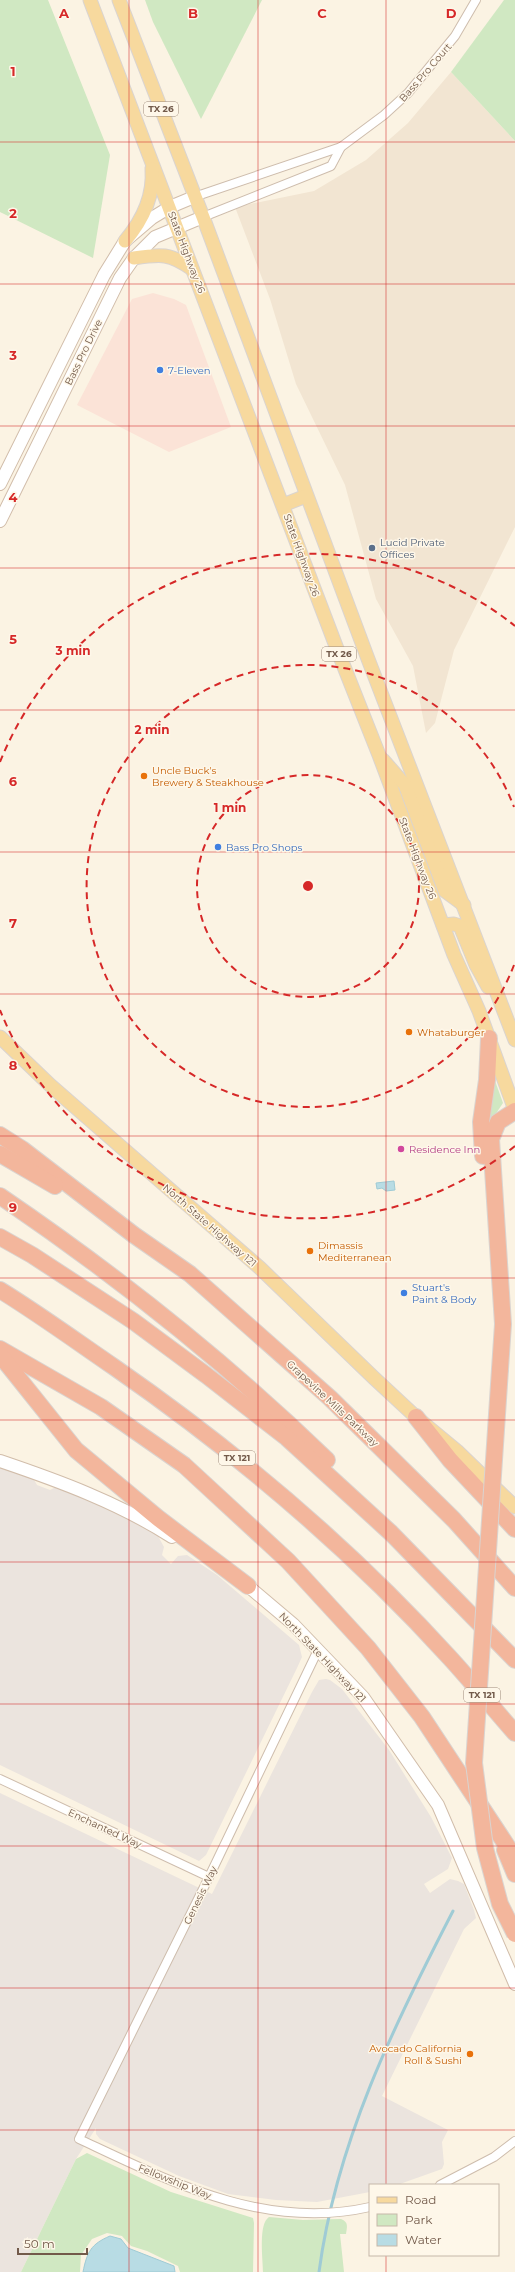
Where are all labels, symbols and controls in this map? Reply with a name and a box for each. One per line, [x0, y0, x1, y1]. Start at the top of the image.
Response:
text: A [58, 5, 70, 21]
text: B [188, 5, 198, 21]
text: C [317, 5, 327, 21]
text: D [446, 5, 457, 21]
street label: Bass Pro Court [396, 40, 454, 104]
text: 1 [10, 63, 16, 79]
road number: TX 26 [144, 102, 178, 116]
text: 2 [9, 205, 17, 221]
street label: State Highway 26 [165, 209, 208, 295]
street label: Bass Pro Drive [62, 317, 105, 387]
text: 3 [8, 347, 17, 363]
place label: 7-Eleven [168, 364, 211, 377]
marker: 7-Eleven [155, 365, 165, 375]
text: 4 [9, 489, 18, 505]
street label: State Highway 26 [281, 512, 322, 598]
place label: Lucid Private Offices [380, 536, 445, 561]
marker: Lucid Private Offices [367, 543, 377, 553]
text: 5 [9, 631, 17, 647]
text: 3 min [55, 643, 91, 658]
road number: TX 26 [322, 647, 356, 661]
text: 2 min [135, 722, 169, 737]
place label: Uncle Buck's Brewery & Steakhouse [152, 764, 264, 789]
marker: Uncle Buck's Brewery & Steakhouse [139, 771, 149, 781]
text: 6 [9, 773, 18, 789]
text: 1 min [214, 800, 246, 815]
street label: State Highway 26 [396, 815, 439, 901]
place label: Bass Pro Shops [226, 841, 303, 854]
marker: Bass Pro Shops [213, 842, 223, 852]
centre of rings [301, 879, 315, 893]
text: 7 [9, 915, 17, 931]
place label: Whataburger [417, 1026, 485, 1039]
marker: Whataburger [404, 1027, 414, 1037]
text: 8 [9, 1057, 18, 1073]
place label: Residence Inn [409, 1143, 480, 1156]
marker: Residence Inn [396, 1144, 406, 1154]
street label: North State Highway 121 [160, 1181, 259, 1270]
text: 9 [9, 1199, 17, 1215]
place label: Dimassis Mediterranean [318, 1239, 392, 1264]
marker: Dimassis Mediterranean [305, 1246, 315, 1256]
place label: Stuart's Paint & Body [412, 1281, 477, 1306]
marker: Stuart's Paint & Body [399, 1288, 409, 1298]
street label: Grapevine Mills Parkway [284, 1357, 382, 1450]
road number: TX 121 [219, 1451, 255, 1465]
street label: North State Highway 121 [276, 1610, 369, 1705]
road number: TX 121 [464, 1688, 500, 1702]
street label: Enchanted Way [66, 1806, 144, 1851]
street label: Genesis Way [181, 1863, 220, 1927]
place label: Avocado California Roll & Sushi [369, 2042, 462, 2067]
marker: Avocado California Roll & Sushi [465, 2049, 475, 2059]
street label: Fellowship Way [136, 2161, 214, 2202]
legend [369, 2184, 499, 2256]
text: Road [405, 2192, 436, 2207]
text: Park [405, 2212, 433, 2227]
scale bar [18, 2230, 87, 2256]
text: Water [405, 2232, 442, 2247]
text: 50 m [24, 2236, 55, 2251]

